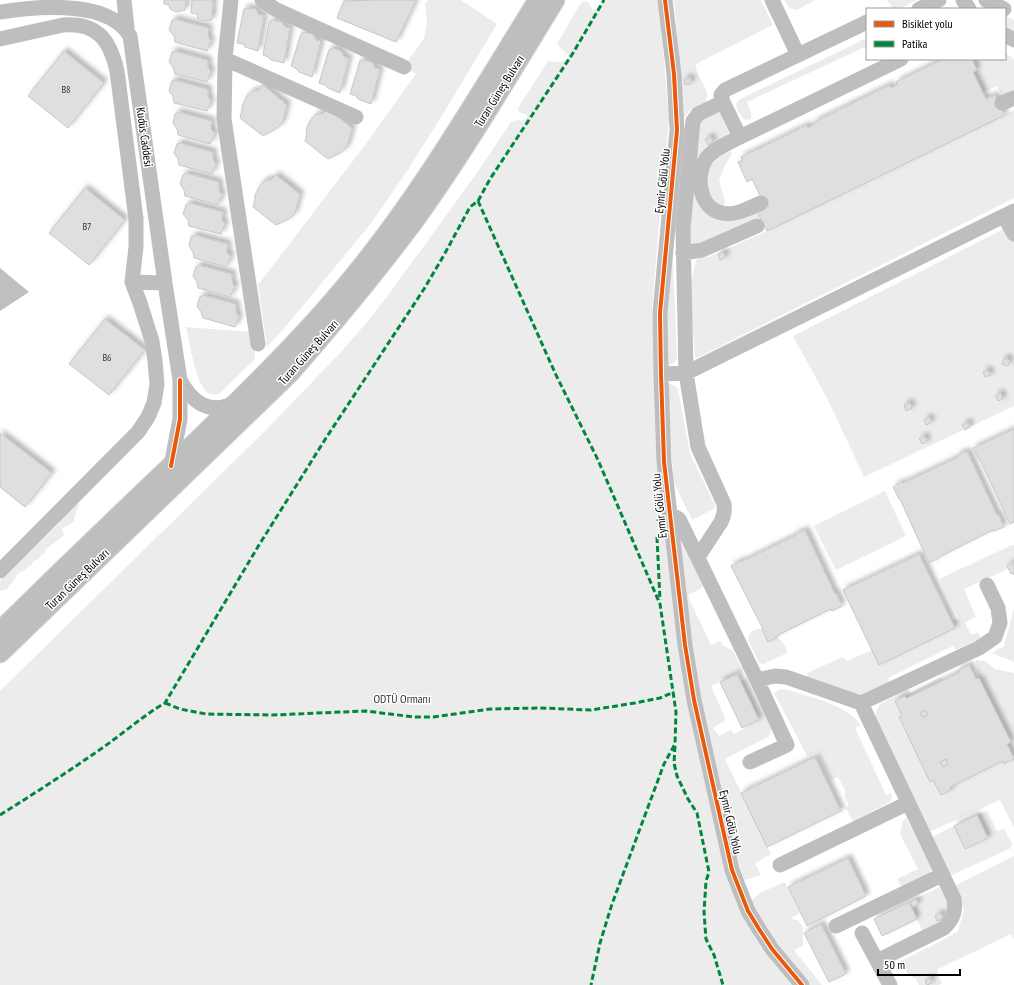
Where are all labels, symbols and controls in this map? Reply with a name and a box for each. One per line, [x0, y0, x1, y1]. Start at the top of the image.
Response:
legend [866, 8, 1006, 60]
text: Bisiklet yolu [902, 16, 953, 31]
text: Patika [902, 36, 927, 51]
street label: Turan Güneş Bulvarı [471, 52, 527, 130]
house number: B8 [61, 83, 71, 96]
street label: Kudüs Caddesi [133, 106, 157, 168]
street label: Eymir Gölü Yolu [651, 148, 673, 214]
house number: B7 [82, 220, 92, 233]
street label: Turan Güneş Bulvarı [275, 316, 341, 388]
house number: B6 [102, 351, 112, 364]
street label: Eymir Gölü Yolu [648, 473, 670, 539]
street label: Turan Güneş Bulvarı [42, 545, 112, 613]
park label: ODTÜ Ormanı [374, 691, 430, 706]
street label: Eymir Gölü Yolu [716, 789, 746, 855]
scale bar [878, 951, 960, 977]
text: 50 m [884, 957, 905, 972]

